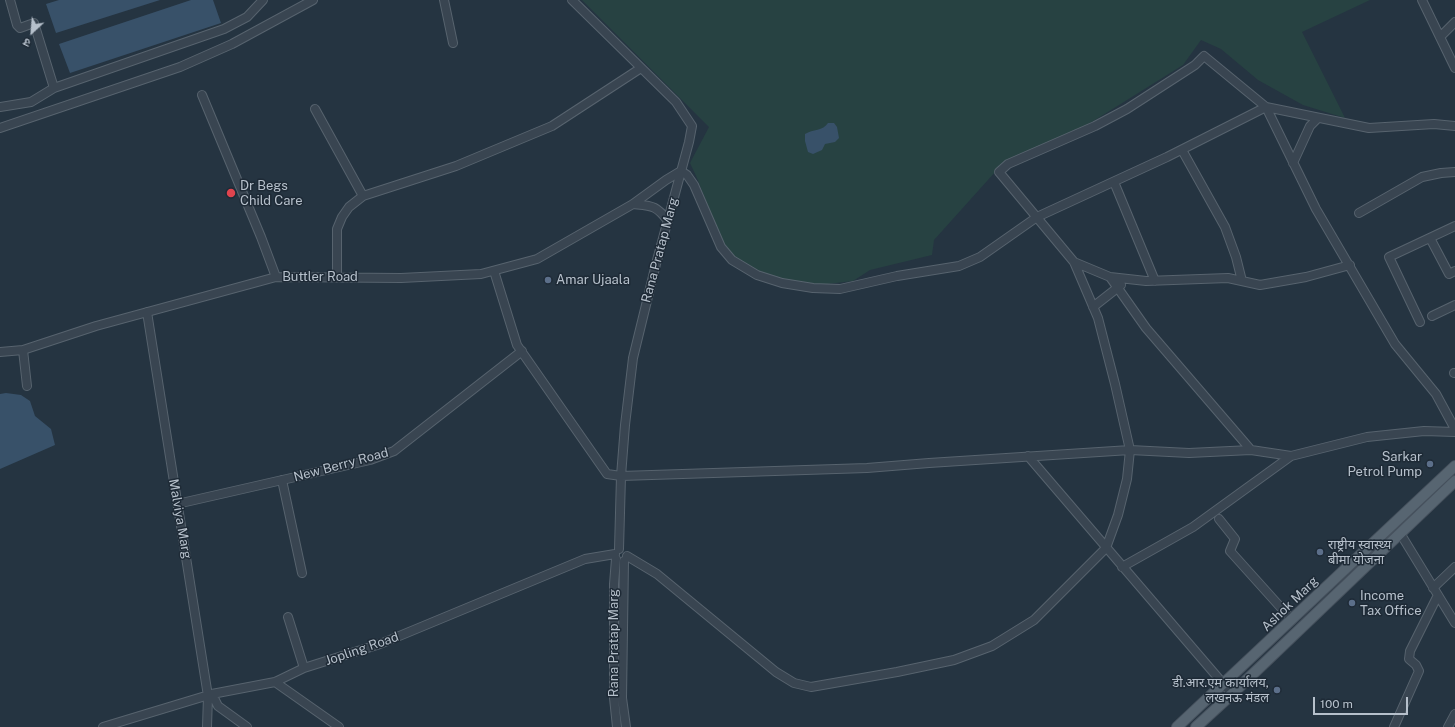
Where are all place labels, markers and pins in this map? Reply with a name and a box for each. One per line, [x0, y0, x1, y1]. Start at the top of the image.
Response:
place label: Dr Begs Child Care [240, 178, 303, 209]
marker: Dr Begs Child Care [225, 187, 237, 199]
place label: Amar Ujaala [556, 272, 630, 288]
marker: Amar Ujaala [543, 275, 553, 285]
place label: Sarkar Petrol Pump [1347, 449, 1422, 480]
marker: Sarkar Petrol Pump [1425, 459, 1435, 469]
place label: राष्ट्रीय स्वास्थ्य बीमा योजना [1328, 537, 1391, 568]
marker: राष्ट्रीय स्वास्थ्य बीमा योजना [1315, 547, 1325, 557]
place label: Income Tax Office [1360, 588, 1422, 619]
marker: Income Tax Office [1347, 598, 1357, 608]
place label: डी.आर.एम कार्यालय, लखनऊ मंडल [1172, 675, 1269, 706]
marker: डी.आर.एम कार्यालय, लखनऊ मंडल [1272, 685, 1282, 695]

